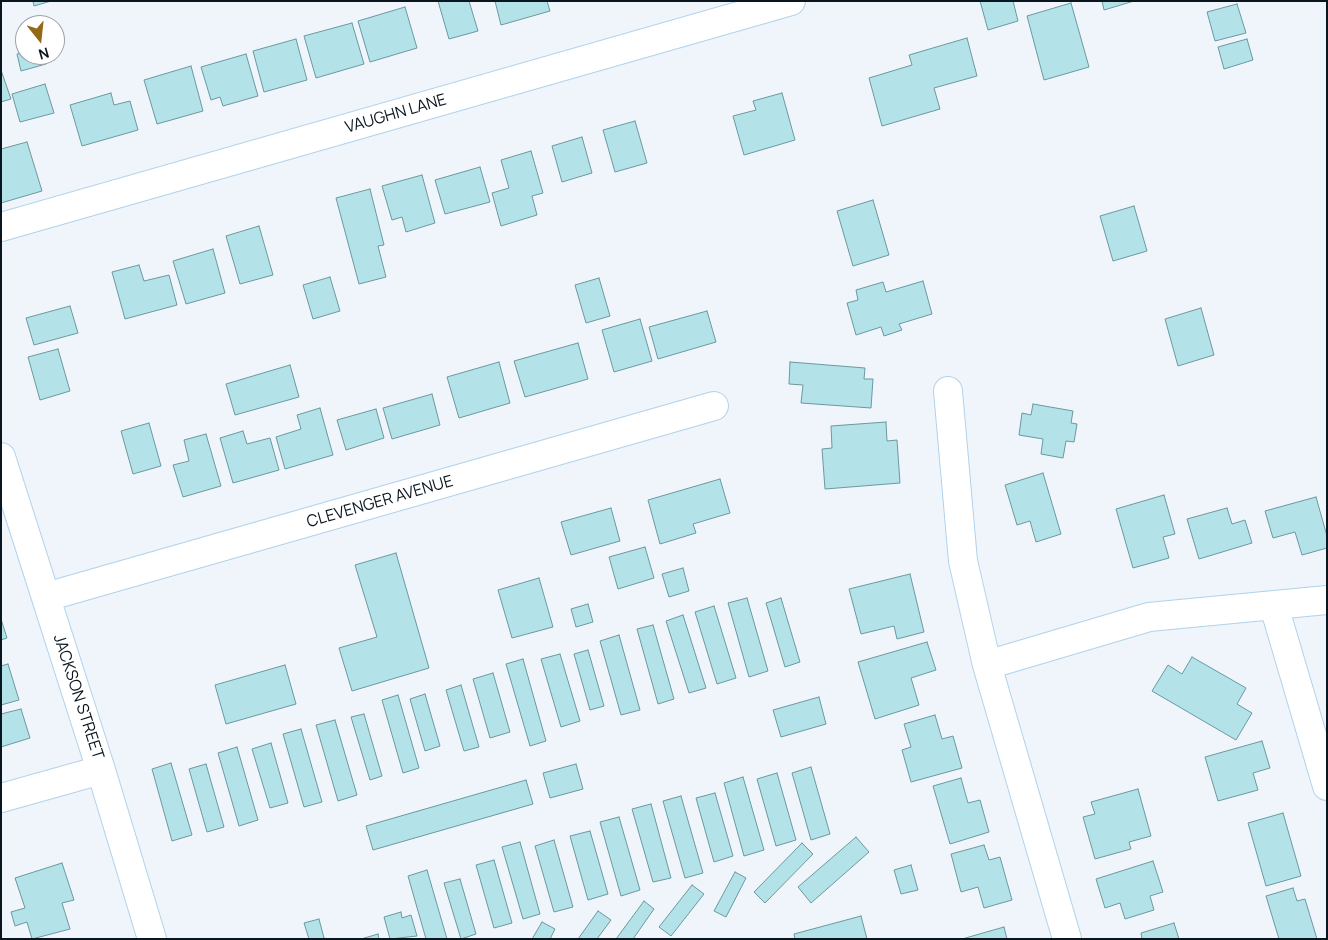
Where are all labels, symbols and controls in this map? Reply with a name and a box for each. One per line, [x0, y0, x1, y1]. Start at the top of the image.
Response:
north arrow [15, 15, 65, 65]
text: N [37, 43, 51, 64]
street label: VAUGHN LANE [343, 90, 449, 138]
street label: CLEVENGER AVENUE [305, 472, 455, 532]
street label: JACKSON STREET [49, 632, 107, 762]

